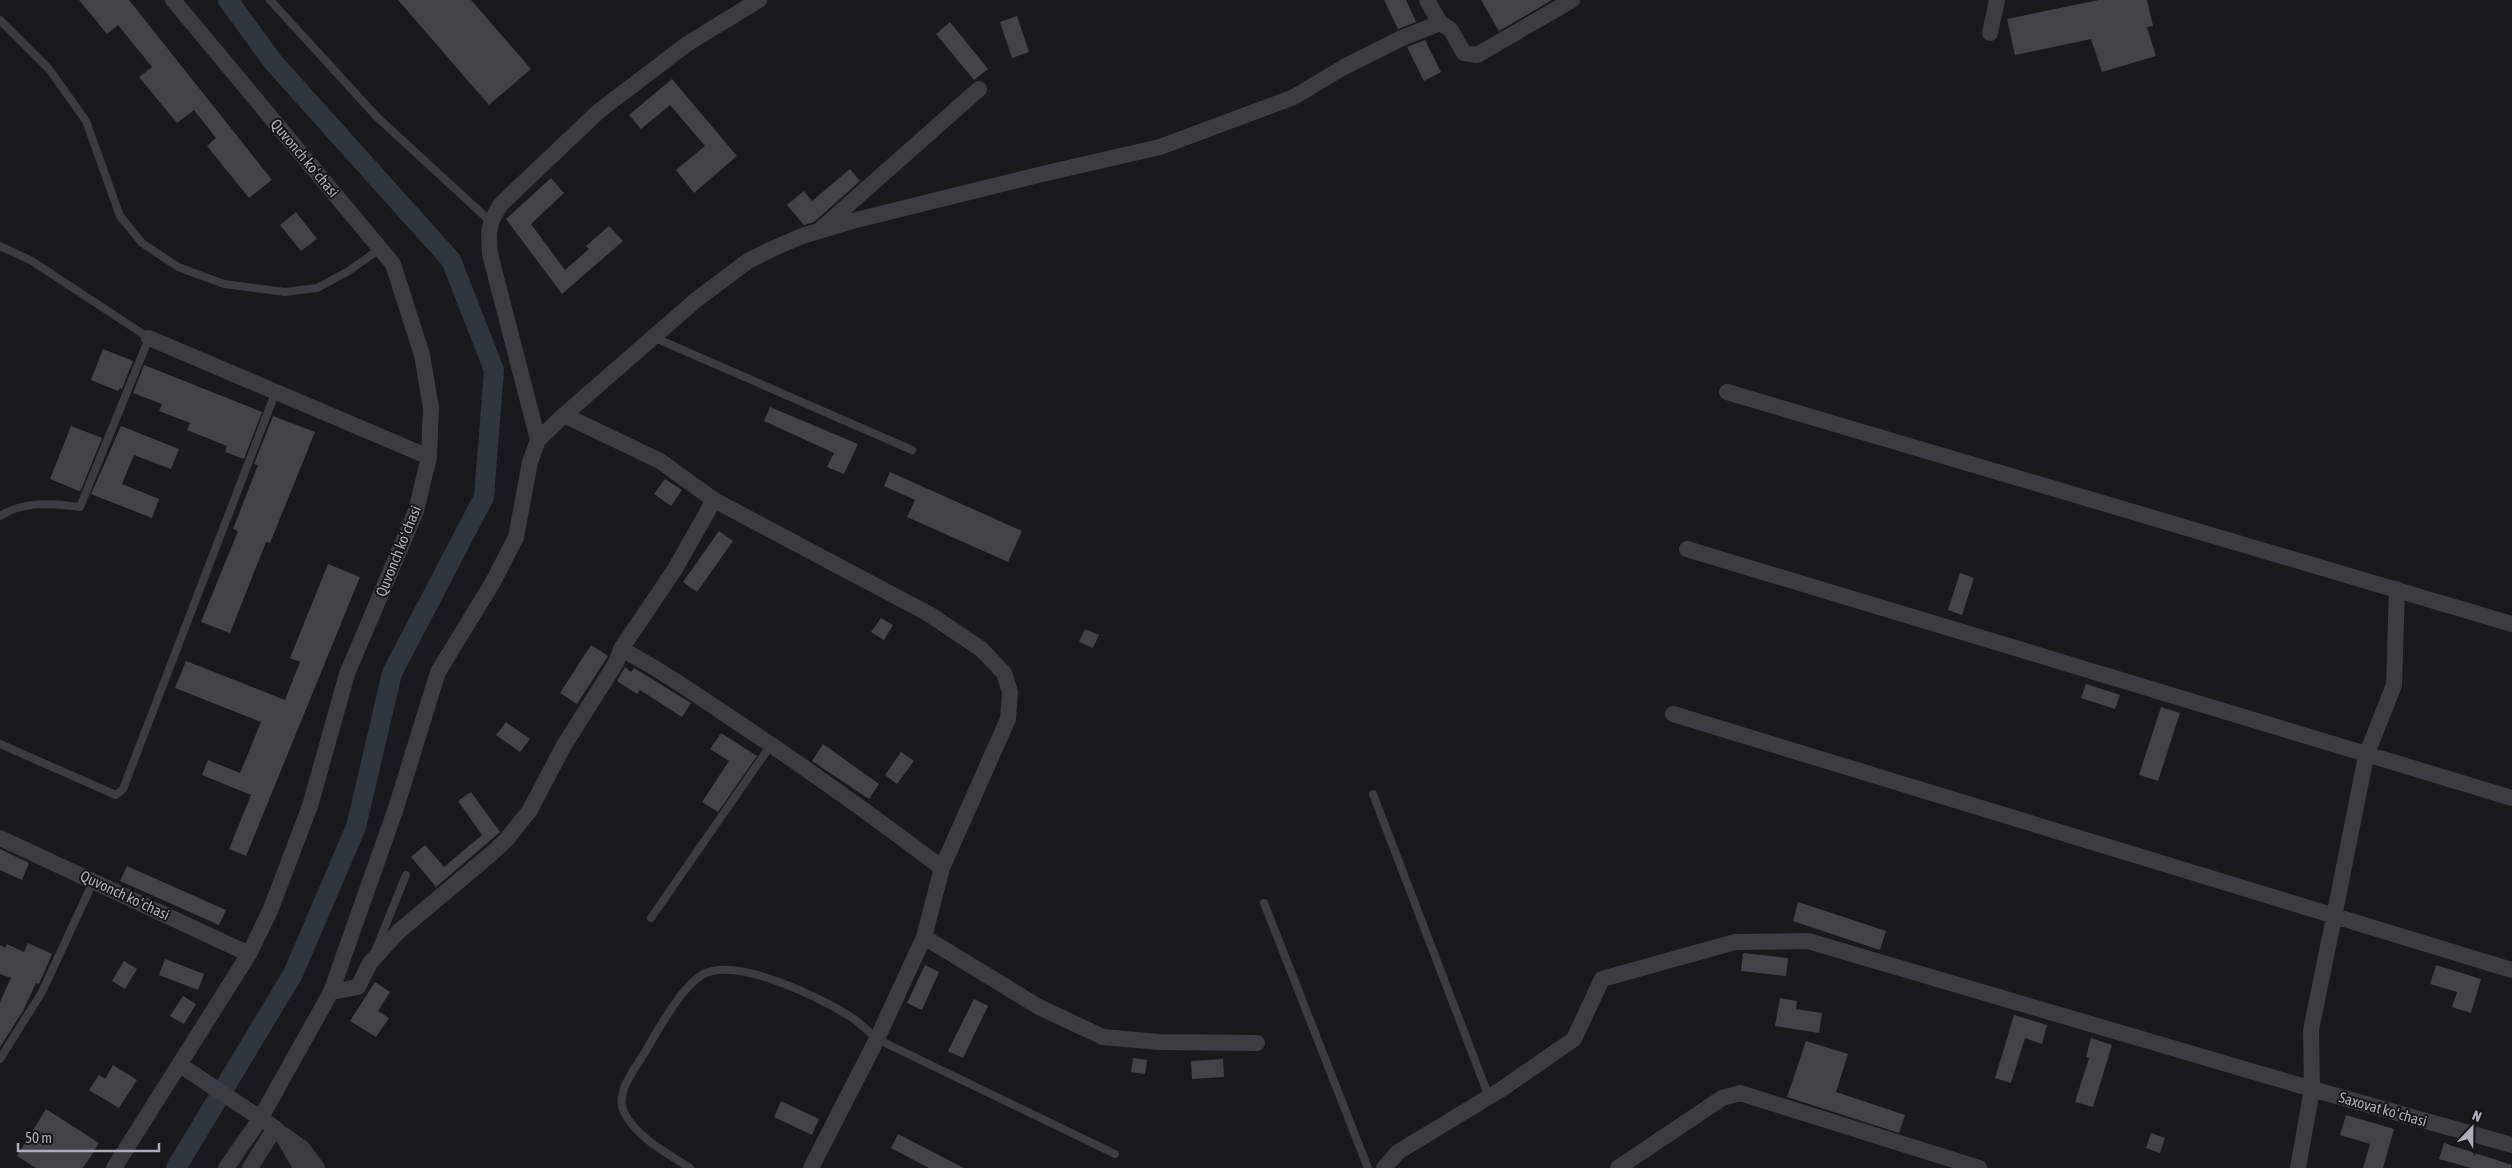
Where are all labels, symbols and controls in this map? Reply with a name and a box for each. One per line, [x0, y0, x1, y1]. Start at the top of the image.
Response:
street label: Quvonch koʻchasi [267, 116, 343, 200]
street label: Quvonch koʻchasi [372, 503, 424, 599]
street label: Quvonch koʻchasi [78, 867, 172, 923]
street label: Saxovat koʻchasi [2337, 1088, 2429, 1130]
north arrow [2447, 1103, 2497, 1153]
text: N [2470, 1107, 2484, 1125]
scale bar [18, 1120, 159, 1152]
text: 50 m [25, 1129, 52, 1146]

